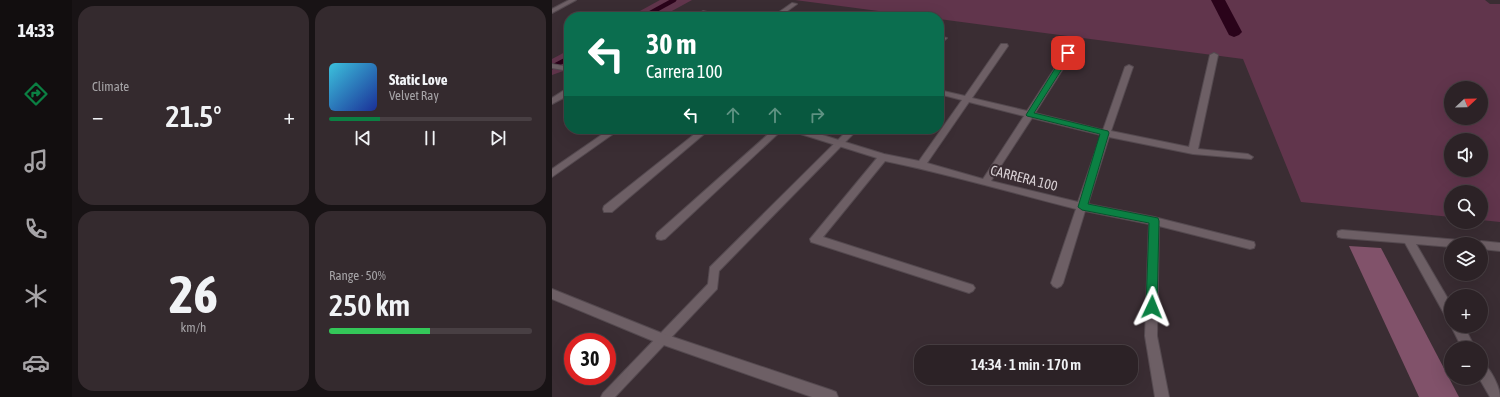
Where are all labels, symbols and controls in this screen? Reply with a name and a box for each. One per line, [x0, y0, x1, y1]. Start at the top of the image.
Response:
text: 14:33 [17, 20, 55, 41]
icon: left [580, 28, 632, 80]
text: 30 m [646, 28, 696, 60]
pin [1051, 36, 1085, 70]
icon: arrive [1057, 42, 1079, 64]
text: Carrera 100 [646, 61, 722, 82]
text: Static Love [389, 71, 448, 88]
text: Climate [92, 79, 129, 94]
icon: directions [22, 80, 50, 108]
north arrow [1444, 81, 1488, 125]
map controls [1444, 81, 1488, 385]
text: Velvet Ray [389, 88, 439, 103]
text: 21.5° [166, 99, 221, 133]
text: − [92, 103, 103, 129]
text: + [284, 103, 295, 129]
icon: left [680, 104, 702, 126]
icon: ahead [722, 104, 744, 126]
icon: ahead [764, 104, 786, 126]
icon: right [806, 104, 828, 126]
icon: previous [352, 127, 374, 149]
icon: pause [419, 127, 441, 149]
icon: next [487, 127, 509, 149]
button: sound [1444, 133, 1488, 177]
icon: music [22, 147, 50, 175]
street label: CARRERA 100 [989, 162, 1060, 194]
button: search [1444, 185, 1488, 229]
icon: phone [22, 215, 50, 243]
button: layers [1444, 237, 1488, 281]
text: 26 [169, 264, 218, 324]
text: Range · 50% [329, 268, 386, 283]
icon: climate [22, 282, 50, 310]
position arrow [1131, 286, 1173, 328]
text: 250 km [329, 288, 410, 322]
button: + [1444, 289, 1488, 333]
text: km/h [181, 320, 206, 335]
speed limit sign: 30 [564, 333, 616, 385]
button: − [1444, 341, 1488, 385]
icon: car [22, 349, 50, 377]
text: 14:34 · 1 min · 170 m [971, 356, 1081, 373]

